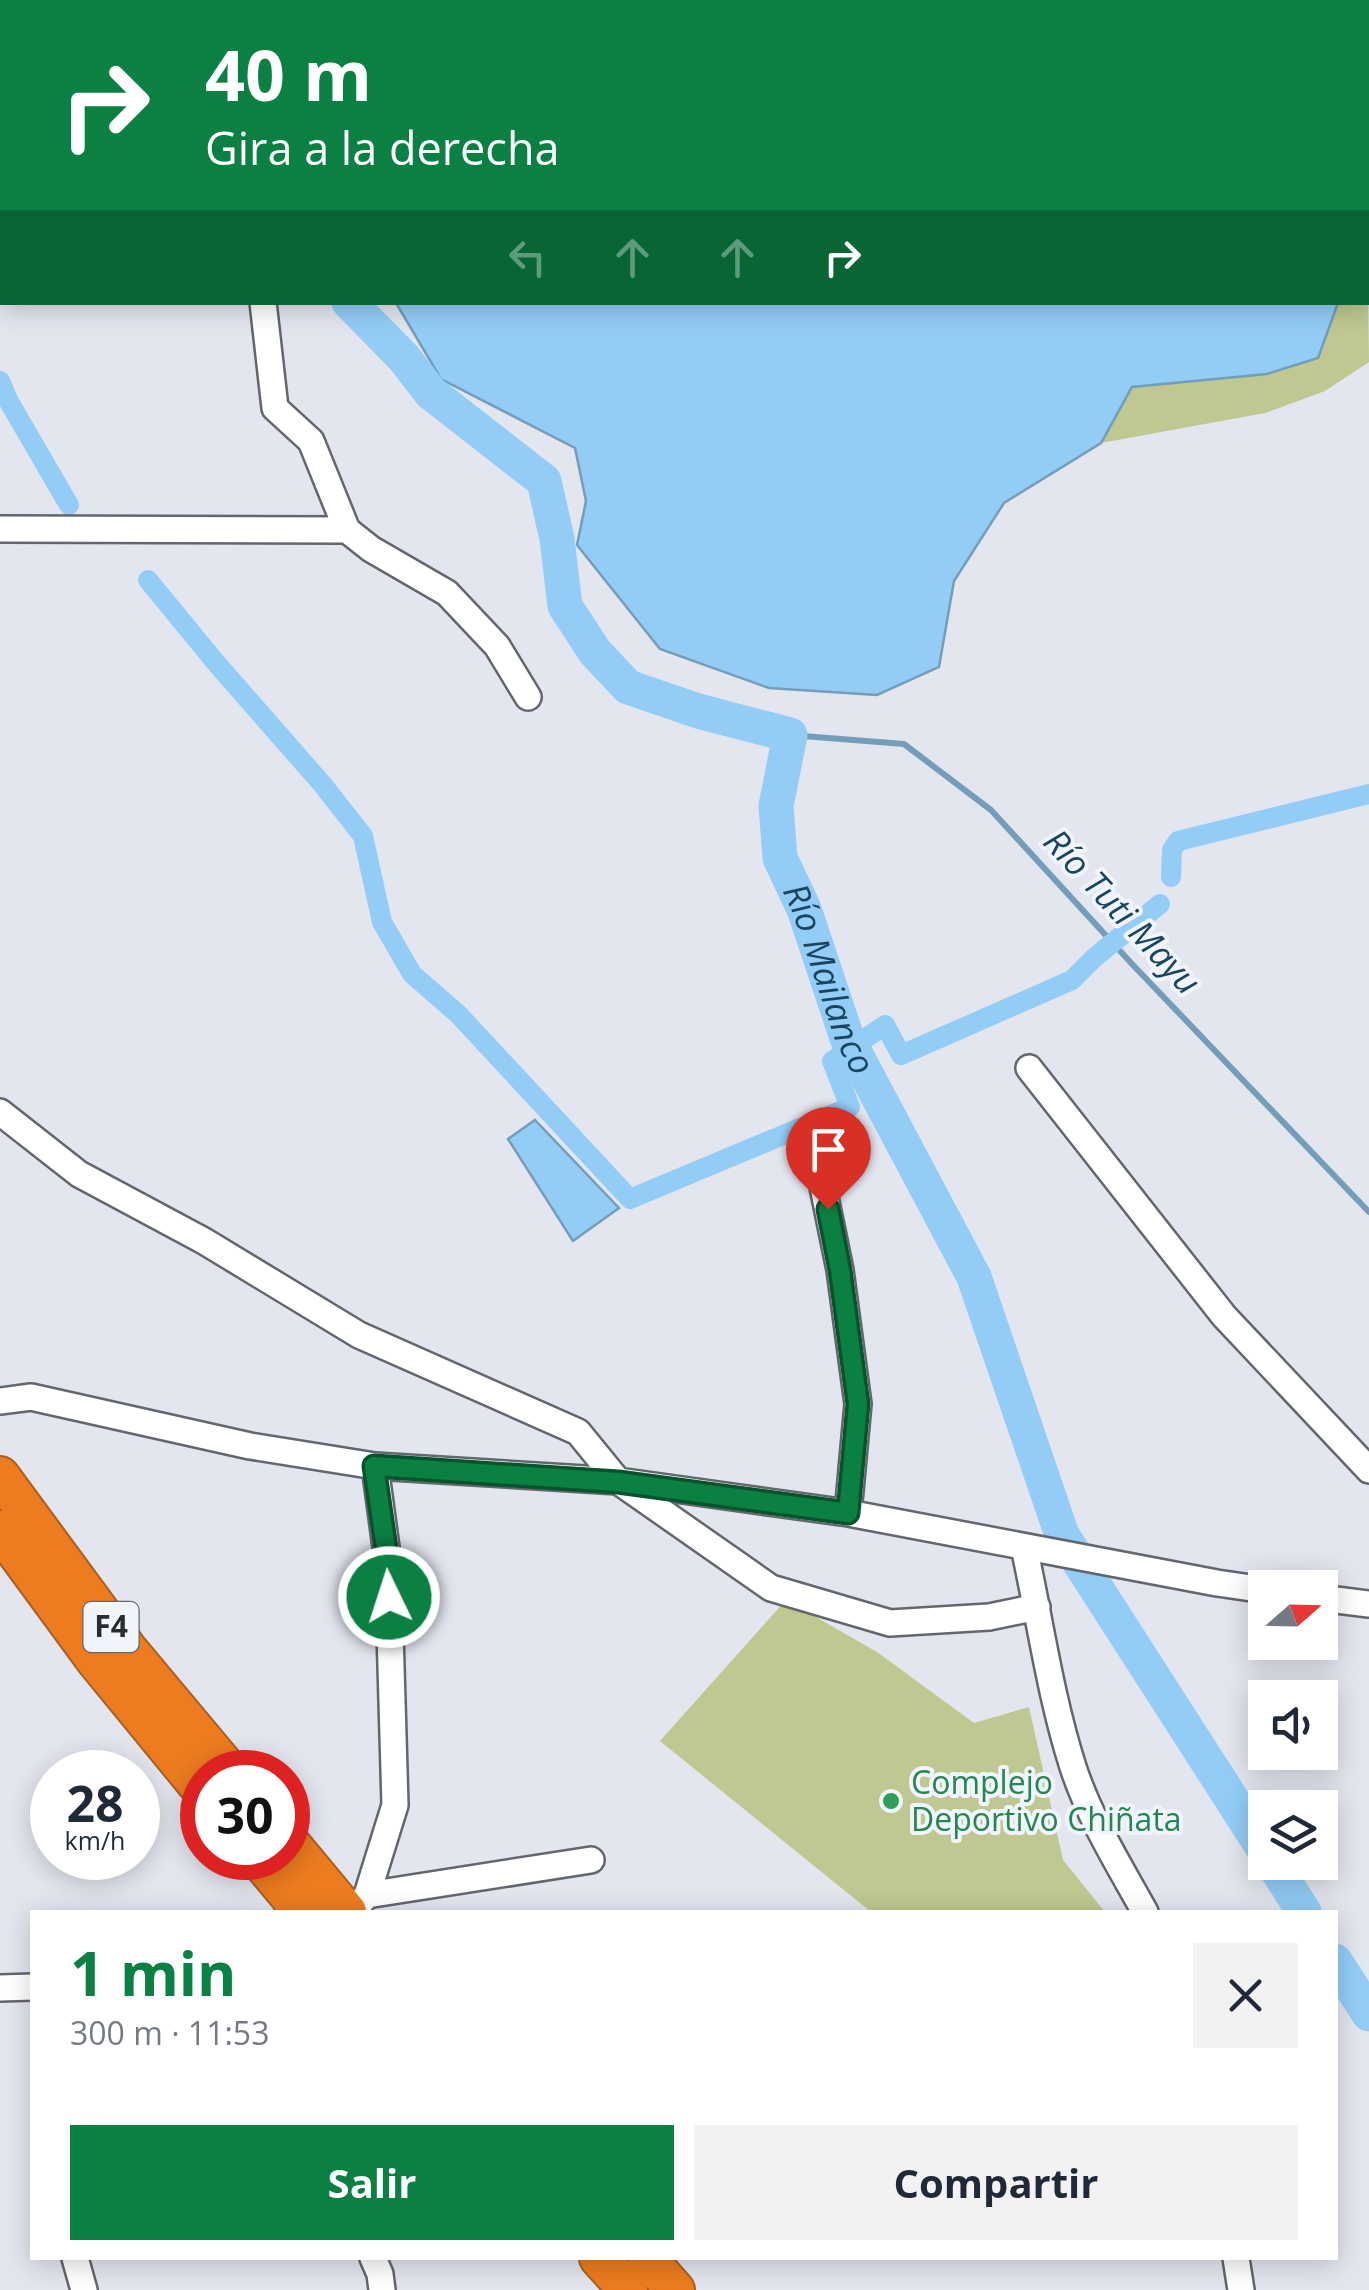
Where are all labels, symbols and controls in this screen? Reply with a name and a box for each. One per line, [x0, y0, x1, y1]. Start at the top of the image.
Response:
text: 40 m [205, 26, 372, 122]
icon: right [40, 40, 170, 170]
text: Gira a la derecha [205, 117, 560, 178]
icon: left [500, 230, 555, 285]
icon: ahead [605, 230, 660, 285]
icon: ahead [710, 230, 765, 285]
icon: right [815, 230, 870, 285]
water label: Río Tuti Mayu [1034, 818, 1212, 1004]
water label: Río Mailanco [773, 875, 887, 1082]
pin [786, 1107, 871, 1210]
icon: arrive [801, 1122, 856, 1177]
position arrow [337, 1545, 441, 1649]
north arrow [1248, 1570, 1338, 1660]
map controls [1248, 1570, 1338, 1880]
road number: F4 [84, 1602, 138, 1652]
button: sound [1248, 1680, 1338, 1770]
speed limit sign: 30 [180, 1750, 310, 1880]
place label: Complejo Deportivo Chiñata [911, 1760, 1182, 1840]
text: 28 [66, 1769, 124, 1837]
marker: Complejo Deportivo Chiñata [880, 1790, 902, 1812]
button: layers [1248, 1790, 1338, 1880]
text: km/h [65, 1823, 125, 1857]
text: 1 min [70, 1932, 237, 2014]
button: close [1193, 1943, 1298, 2048]
text: 300 m · 11:53 [70, 2011, 269, 2054]
button: Salir [70, 2125, 674, 2240]
button: Compartir [694, 2125, 1298, 2240]

